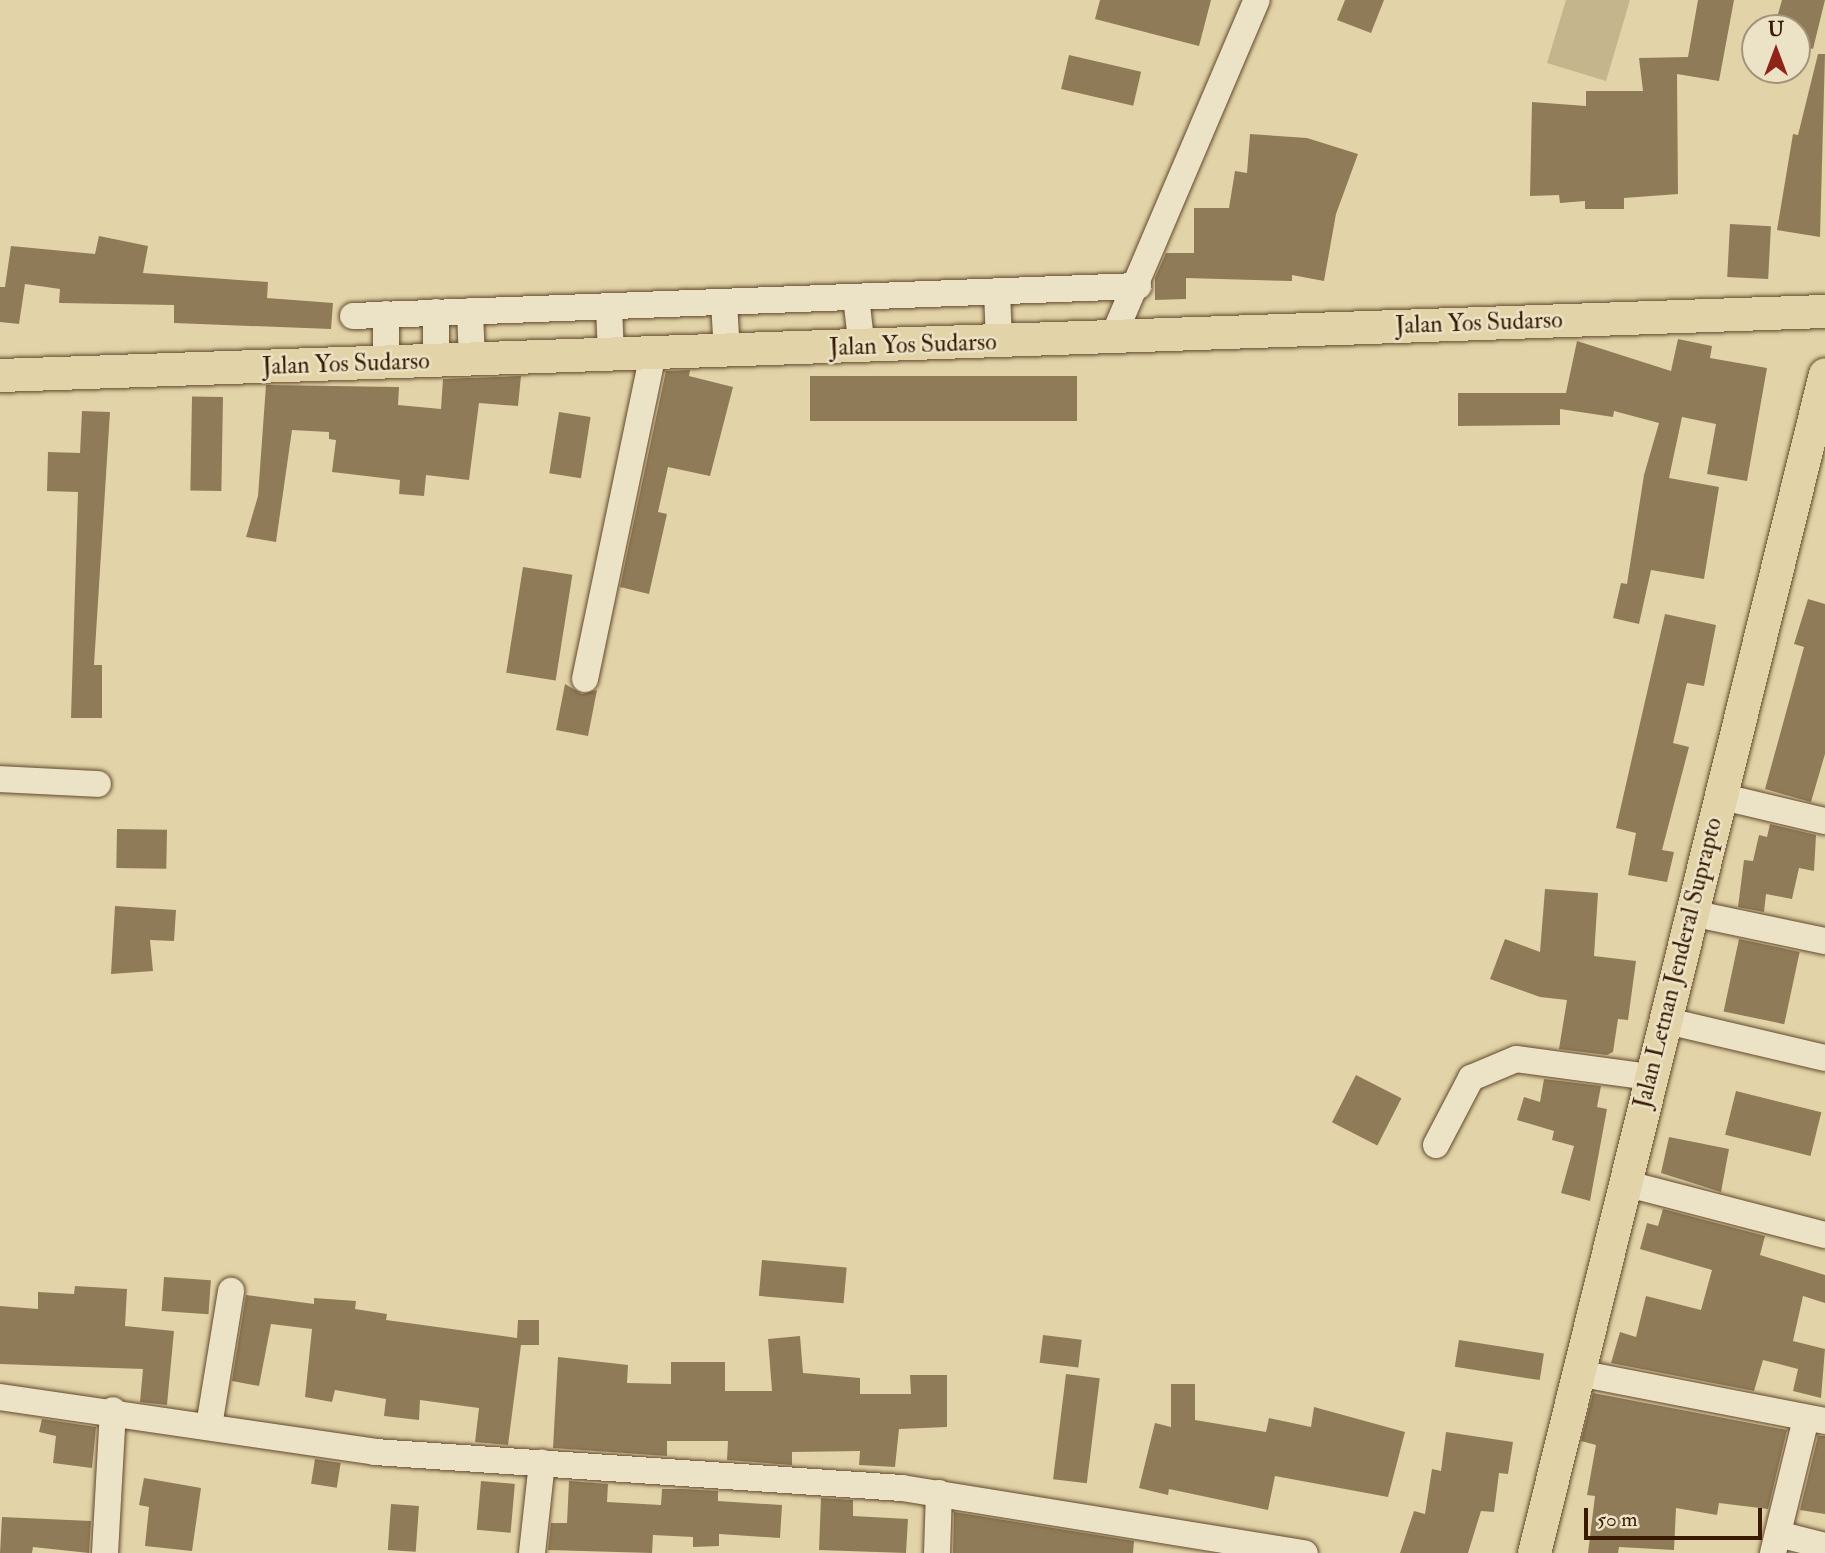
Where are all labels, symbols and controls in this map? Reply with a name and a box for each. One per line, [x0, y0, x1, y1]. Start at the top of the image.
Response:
north arrow [1741, 14, 1811, 84]
text: U [1768, 18, 1784, 42]
street label: Jalan Yos Sudarso [1395, 306, 1563, 340]
street label: Jalan Yos Sudarso [829, 328, 997, 362]
street label: Jalan Yos Sudarso [262, 347, 430, 381]
street label: Jalan Letnan Jenderal Suprapto [1628, 815, 1728, 1111]
scale bar [1587, 1494, 1766, 1538]
text: 50 m [1597, 1506, 1638, 1533]

